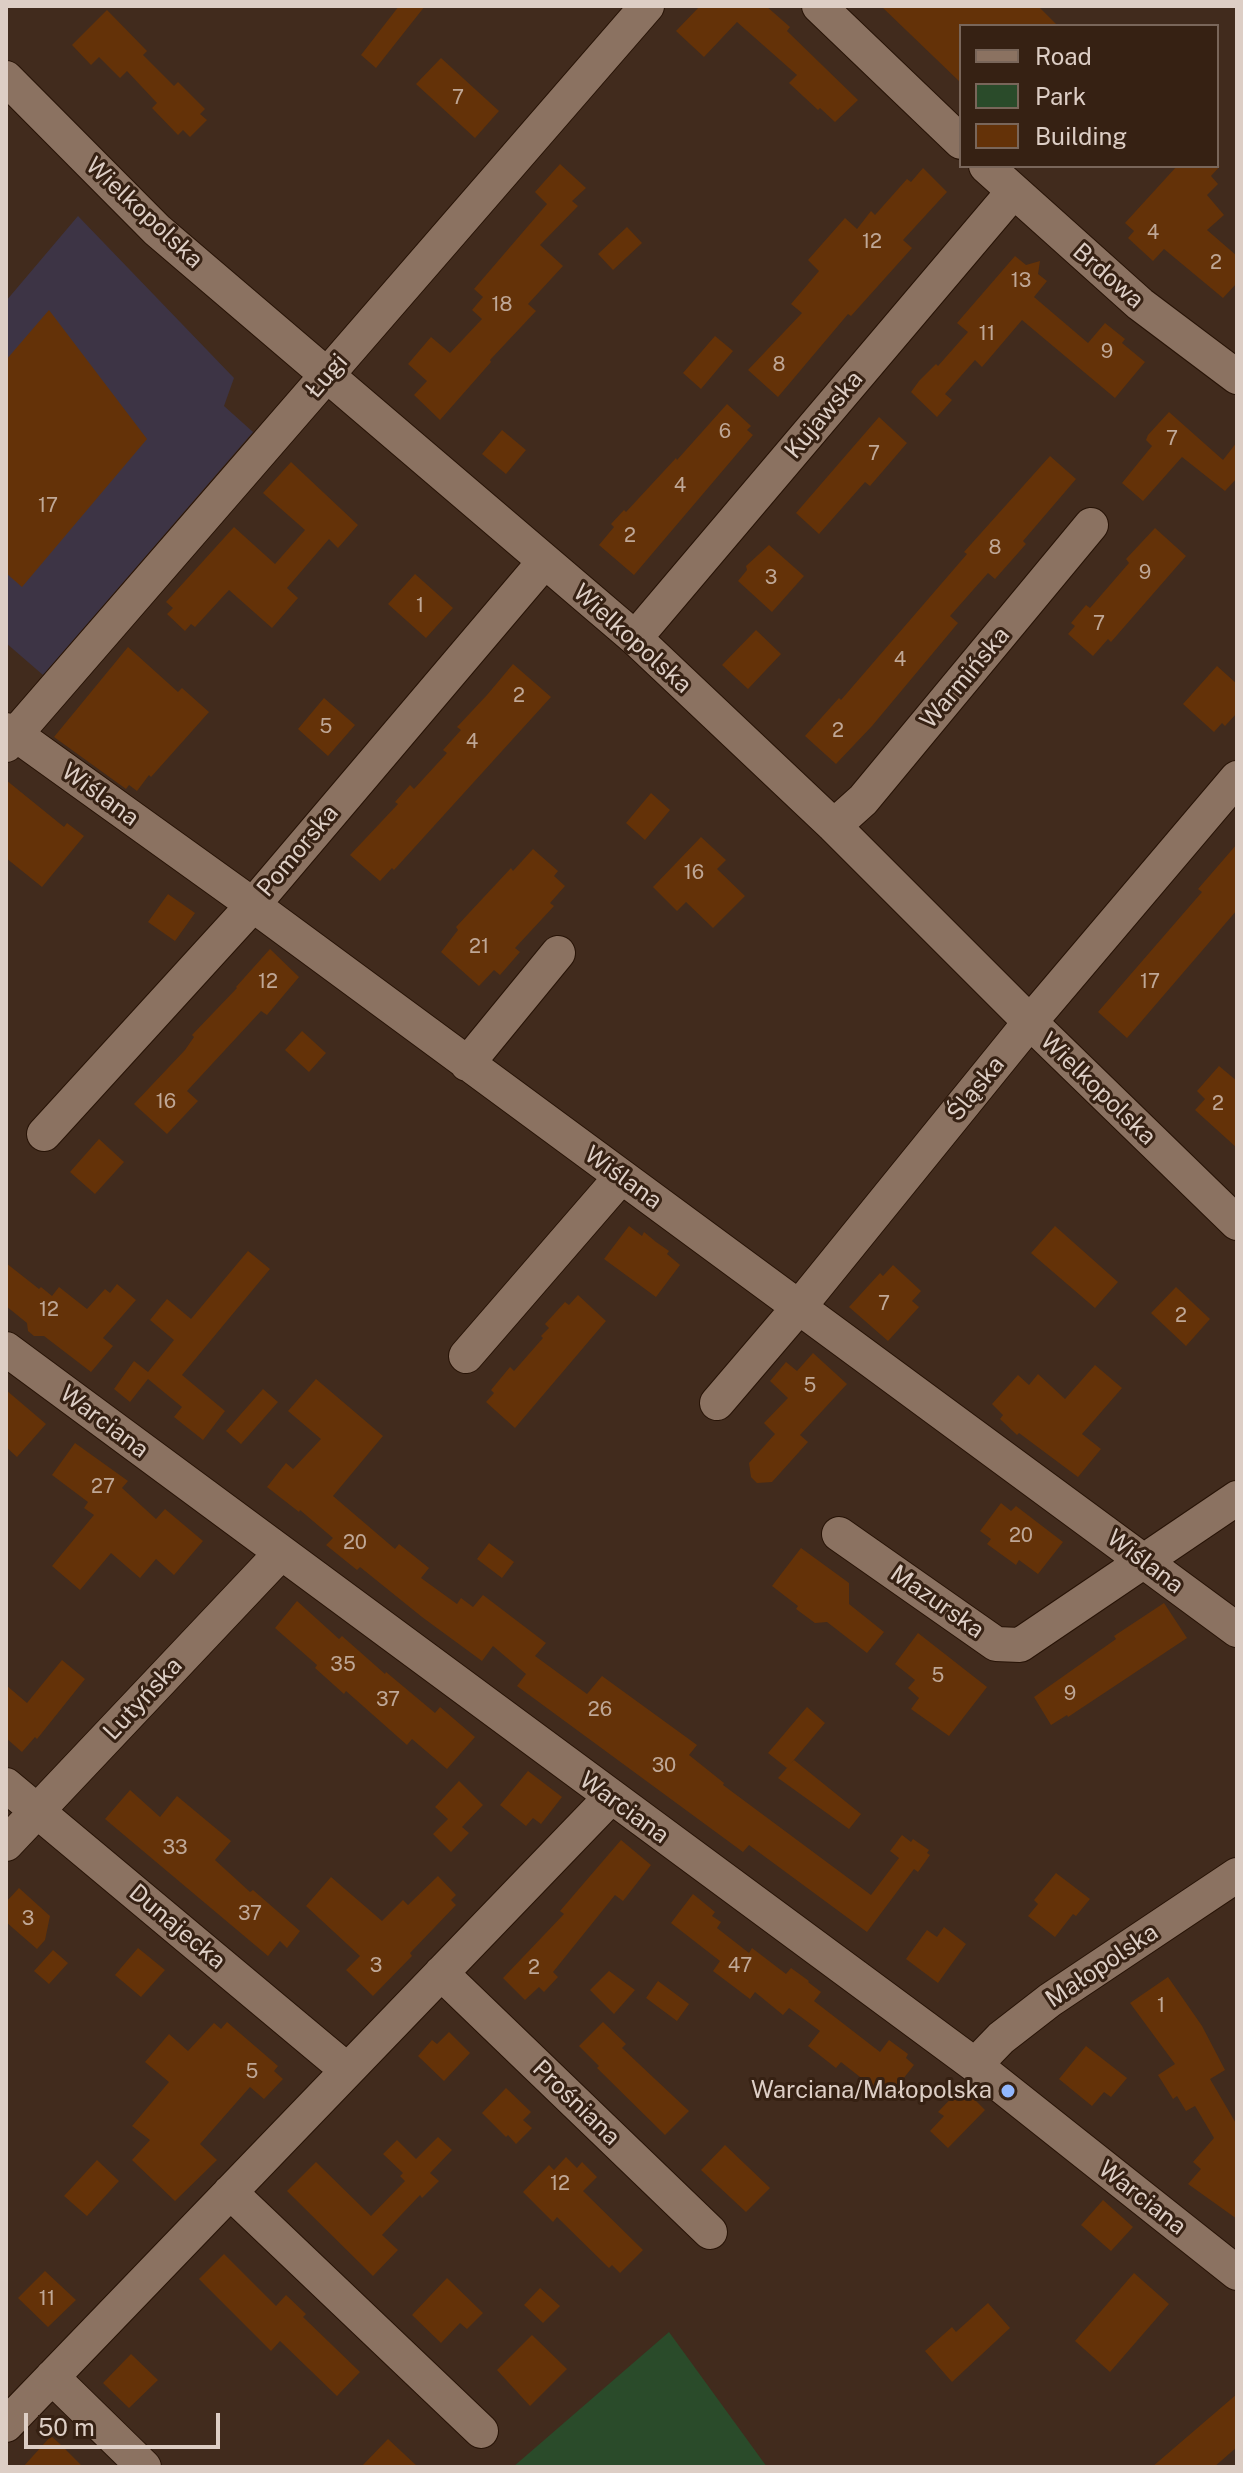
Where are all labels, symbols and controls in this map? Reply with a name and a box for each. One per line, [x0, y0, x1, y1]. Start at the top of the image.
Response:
legend [959, 24, 1219, 168]
text: Road [1035, 42, 1092, 70]
text: Park [1035, 82, 1086, 110]
house number: 7 [452, 86, 464, 110]
text: Building [1035, 122, 1127, 150]
street label: Wielkopolska [80, 152, 208, 274]
house number: 4 [1147, 221, 1159, 245]
house number: 12 [862, 230, 882, 254]
street label: Brdowa [1067, 237, 1149, 315]
house number: 2 [1210, 251, 1222, 275]
house number: 13 [1011, 269, 1031, 293]
house number: 18 [491, 293, 513, 317]
house number: 11 [979, 322, 995, 346]
house number: 9 [1101, 340, 1113, 364]
street label: Ługi [300, 348, 354, 404]
house number: 8 [773, 353, 785, 377]
street label: Kujawska [779, 365, 869, 465]
house number: 6 [719, 420, 731, 444]
house number: 7 [1166, 427, 1178, 451]
house number: 7 [868, 442, 880, 466]
house number: 4 [674, 474, 686, 498]
house number: 17 [38, 494, 58, 518]
house number: 2 [624, 524, 636, 548]
house number: 8 [989, 536, 1001, 560]
house number: 9 [1139, 561, 1151, 585]
house number: 3 [765, 566, 777, 590]
street label: Wielkopolska [567, 578, 697, 700]
house number: 1 [416, 594, 424, 618]
house number: 7 [1093, 612, 1105, 636]
street label: Warmińska [914, 621, 1016, 735]
house number: 4 [894, 648, 906, 672]
house number: 2 [513, 684, 525, 708]
house number: 5 [320, 715, 332, 739]
house number: 2 [832, 719, 844, 743]
house number: 4 [466, 730, 478, 754]
street label: Wiślana [56, 757, 144, 833]
street label: Pomorska [251, 799, 345, 903]
house number: 16 [684, 861, 704, 885]
house number: 21 [469, 935, 489, 959]
house number: 12 [258, 970, 278, 994]
house number: 17 [1140, 970, 1160, 994]
street label: Wielkopolska [1034, 1027, 1162, 1151]
street label: Śląska [941, 1051, 1011, 1127]
house number: 16 [156, 1090, 176, 1114]
house number: 2 [1212, 1092, 1224, 1116]
street label: Wiślana [579, 1140, 667, 1216]
house number: 7 [878, 1292, 890, 1316]
house number: 12 [39, 1298, 59, 1322]
house number: 2 [1175, 1304, 1187, 1328]
house number: 5 [804, 1374, 816, 1398]
street label: Warciana [54, 1379, 154, 1465]
house number: 27 [91, 1475, 115, 1499]
house number: 20 [1009, 1524, 1033, 1548]
street label: Wiślana [1101, 1524, 1189, 1600]
house number: 20 [343, 1531, 367, 1555]
street label: Mazurska [885, 1559, 989, 1645]
street label: Lutyńska [98, 1652, 188, 1746]
house number: 35 [330, 1653, 356, 1677]
house number: 5 [932, 1664, 944, 1688]
house number: 9 [1064, 1682, 1076, 1706]
house number: 37 [376, 1688, 400, 1712]
house number: 26 [588, 1698, 612, 1722]
house number: 30 [652, 1754, 676, 1778]
street label: Warciana [574, 1766, 674, 1850]
house number: 33 [162, 1836, 188, 1860]
street label: Dunajecka [123, 1878, 231, 1976]
house number: 37 [238, 1902, 262, 1926]
house number: 3 [22, 1907, 34, 1931]
street label: Małopolska [1040, 1918, 1164, 2014]
house number: 3 [370, 1954, 382, 1978]
house number: 47 [728, 1954, 752, 1978]
house number: 2 [528, 1956, 540, 1980]
house number: 1 [1157, 1994, 1165, 2018]
street label: Prośniana [526, 2054, 626, 2152]
house number: 5 [246, 2060, 258, 2084]
place label: Warciana/Małopolska [751, 2077, 992, 2105]
marker: Warciana/Małopolska [999, 2082, 1017, 2100]
street label: Warciana [1092, 2155, 1192, 2241]
house number: 12 [550, 2172, 570, 2196]
house number: 11 [39, 2287, 55, 2311]
scale bar [28, 2397, 224, 2447]
text: 50 m [38, 2413, 95, 2441]

